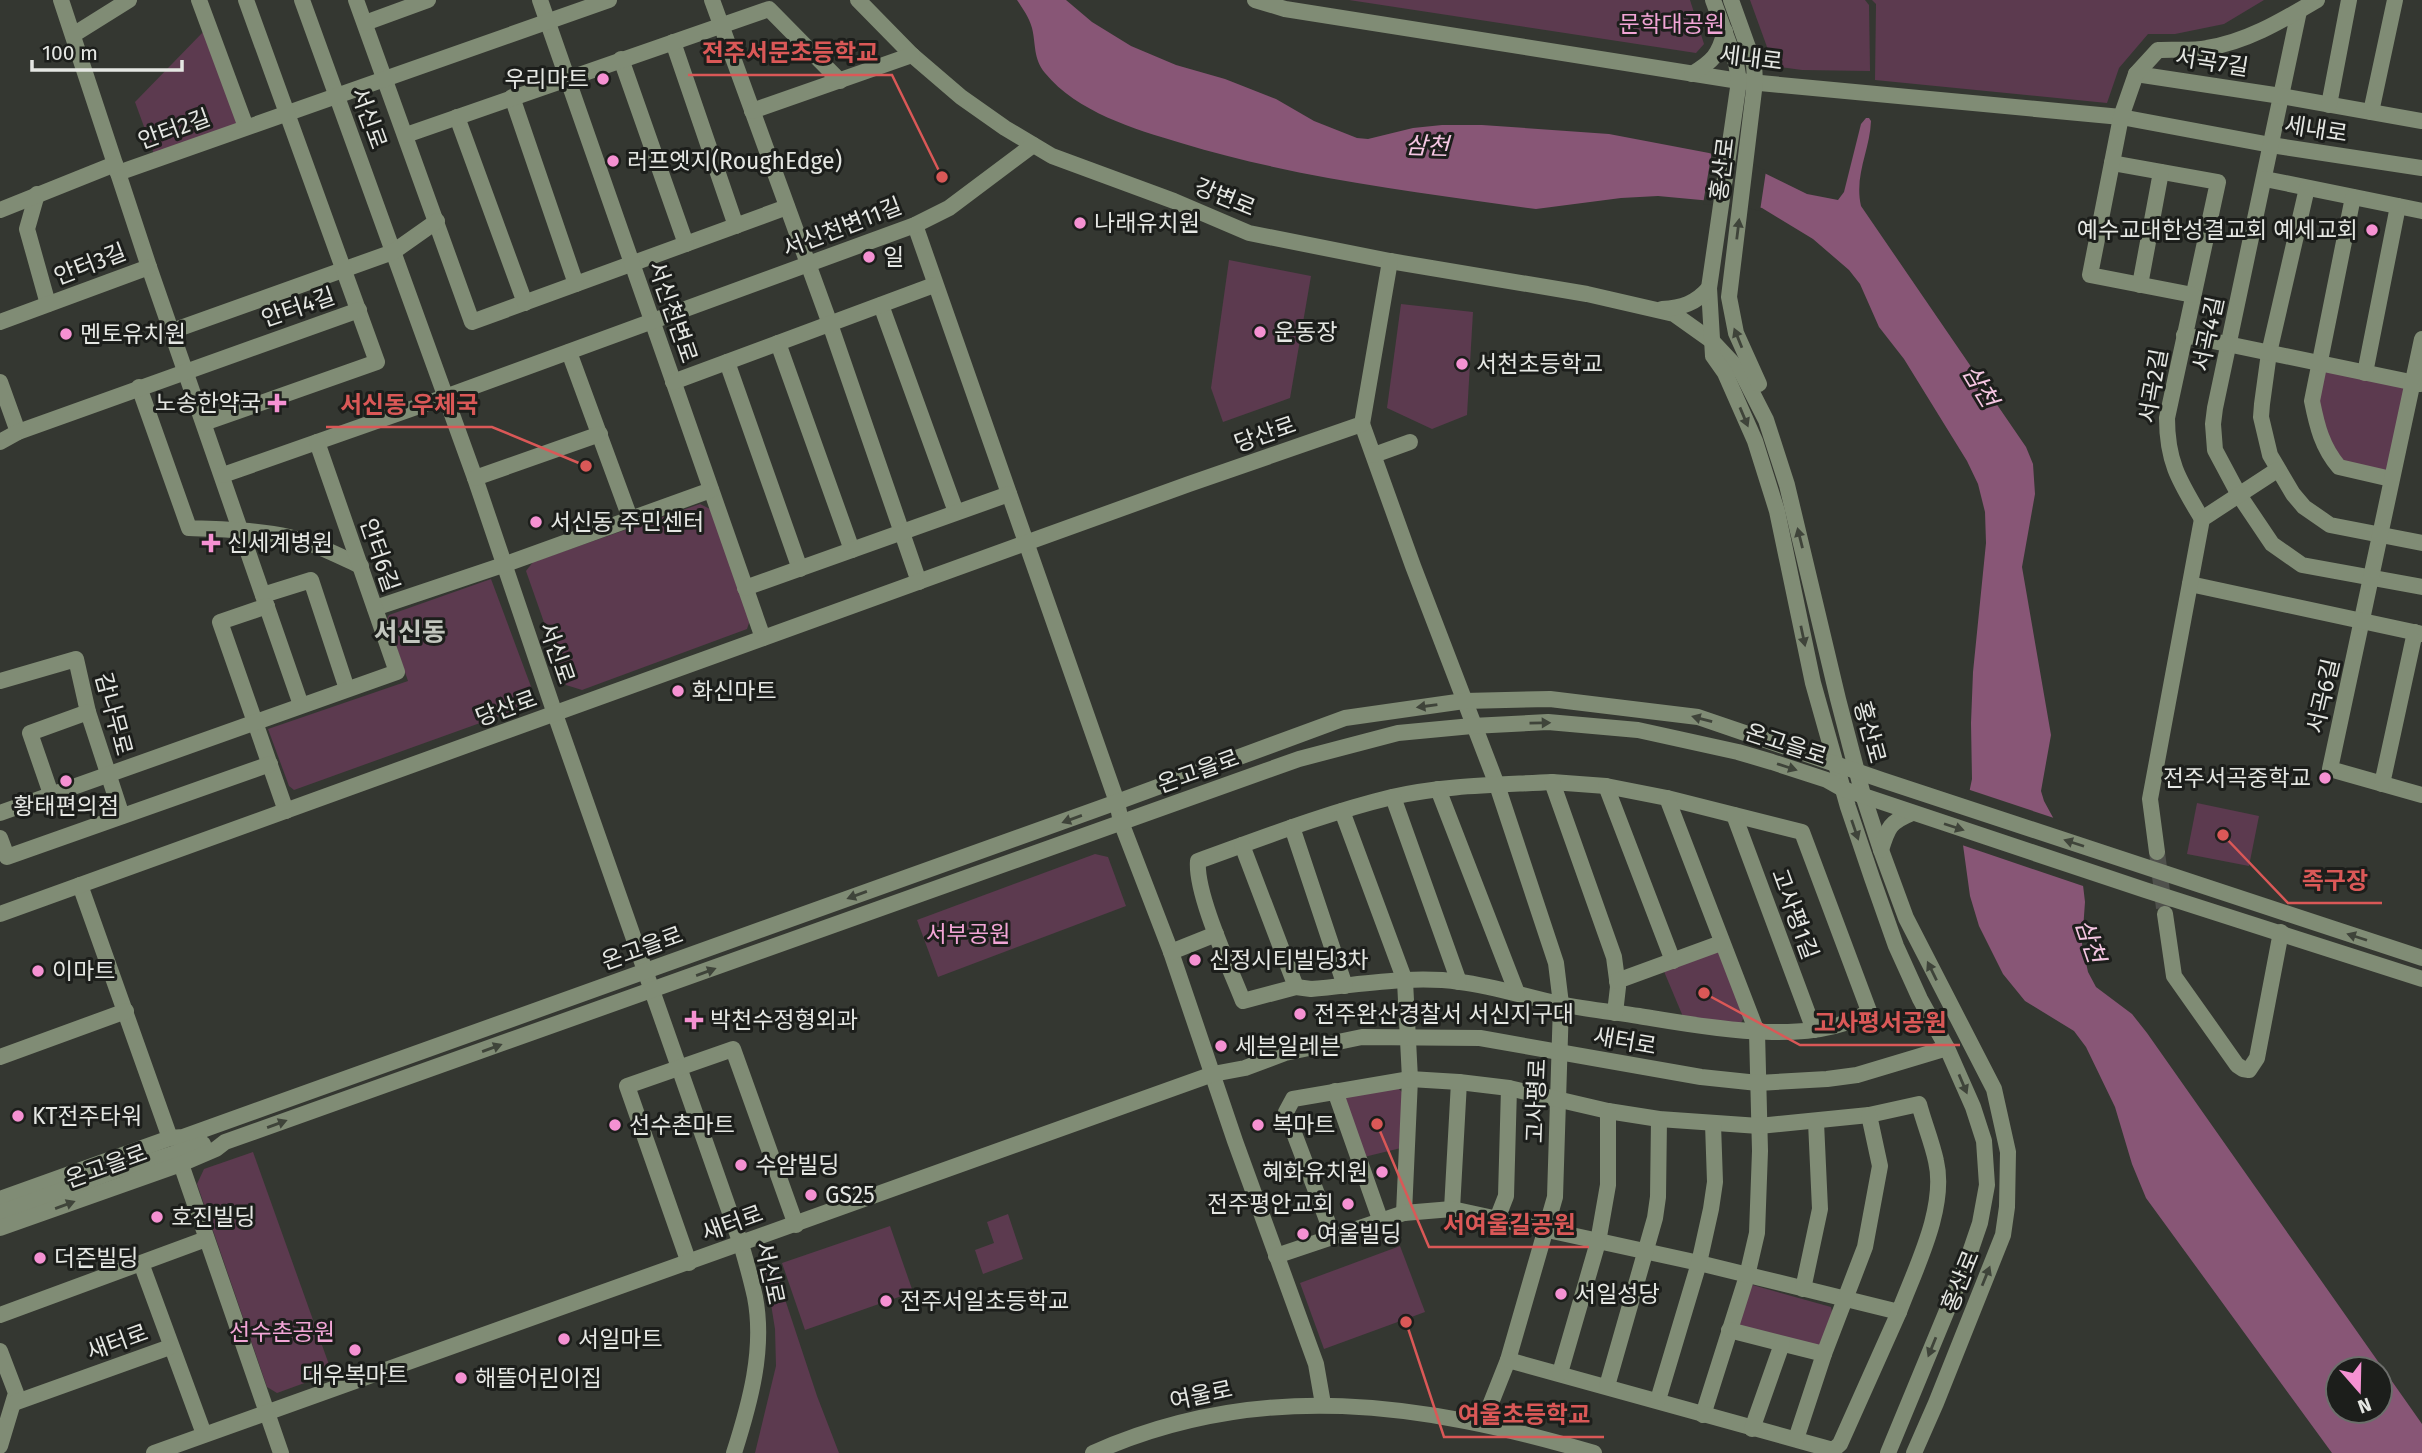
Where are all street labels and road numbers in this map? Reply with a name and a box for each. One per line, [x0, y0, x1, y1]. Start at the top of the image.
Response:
street label: 세내로 [1718, 40, 1784, 76]
street label: 서곡7길 [2173, 42, 2251, 82]
street label: 서신로 [345, 83, 393, 153]
street label: 안터2길 [134, 103, 214, 155]
street label: 세내로 [2282, 110, 2350, 148]
street label: 홍산로 [1704, 136, 1740, 202]
street label: 강변로 [1190, 172, 1260, 222]
street label: 서신천변11길 [778, 191, 906, 263]
street label: 안터3길 [50, 237, 130, 291]
street label: 서신천변로 [643, 257, 703, 367]
street label: 안터4길 [258, 281, 338, 333]
street label: 서곡4길 [2186, 294, 2230, 374]
street label: 서곡2길 [2133, 347, 2173, 425]
street label: 당산로 [1230, 410, 1300, 458]
street label: 안터6길 [354, 515, 406, 595]
street label: 서신로 [533, 618, 581, 688]
street label: 서곡6길 [2301, 656, 2345, 736]
street label: 감나무로 [90, 669, 138, 759]
street label: 당산로 [471, 684, 541, 732]
street label: 홍산로 [1848, 698, 1892, 766]
street label: 온고을로 [1741, 718, 1831, 770]
street label: 온고을로 [1153, 743, 1243, 799]
street label: 고사평1길 [1766, 865, 1824, 963]
street label: 온고을로 [597, 920, 687, 976]
street label: 새터로 [1591, 1022, 1659, 1060]
street label: 고사평로 [1521, 1058, 1551, 1144]
street label: 온고을로 [61, 1138, 151, 1194]
street label: 새터로 [697, 1199, 767, 1247]
street label: 서신로 [750, 1239, 790, 1307]
street label: 홍산로 [1935, 1246, 1985, 1316]
street label: 새터로 [82, 1318, 152, 1366]
street label: 여울로 [1167, 1375, 1235, 1415]

